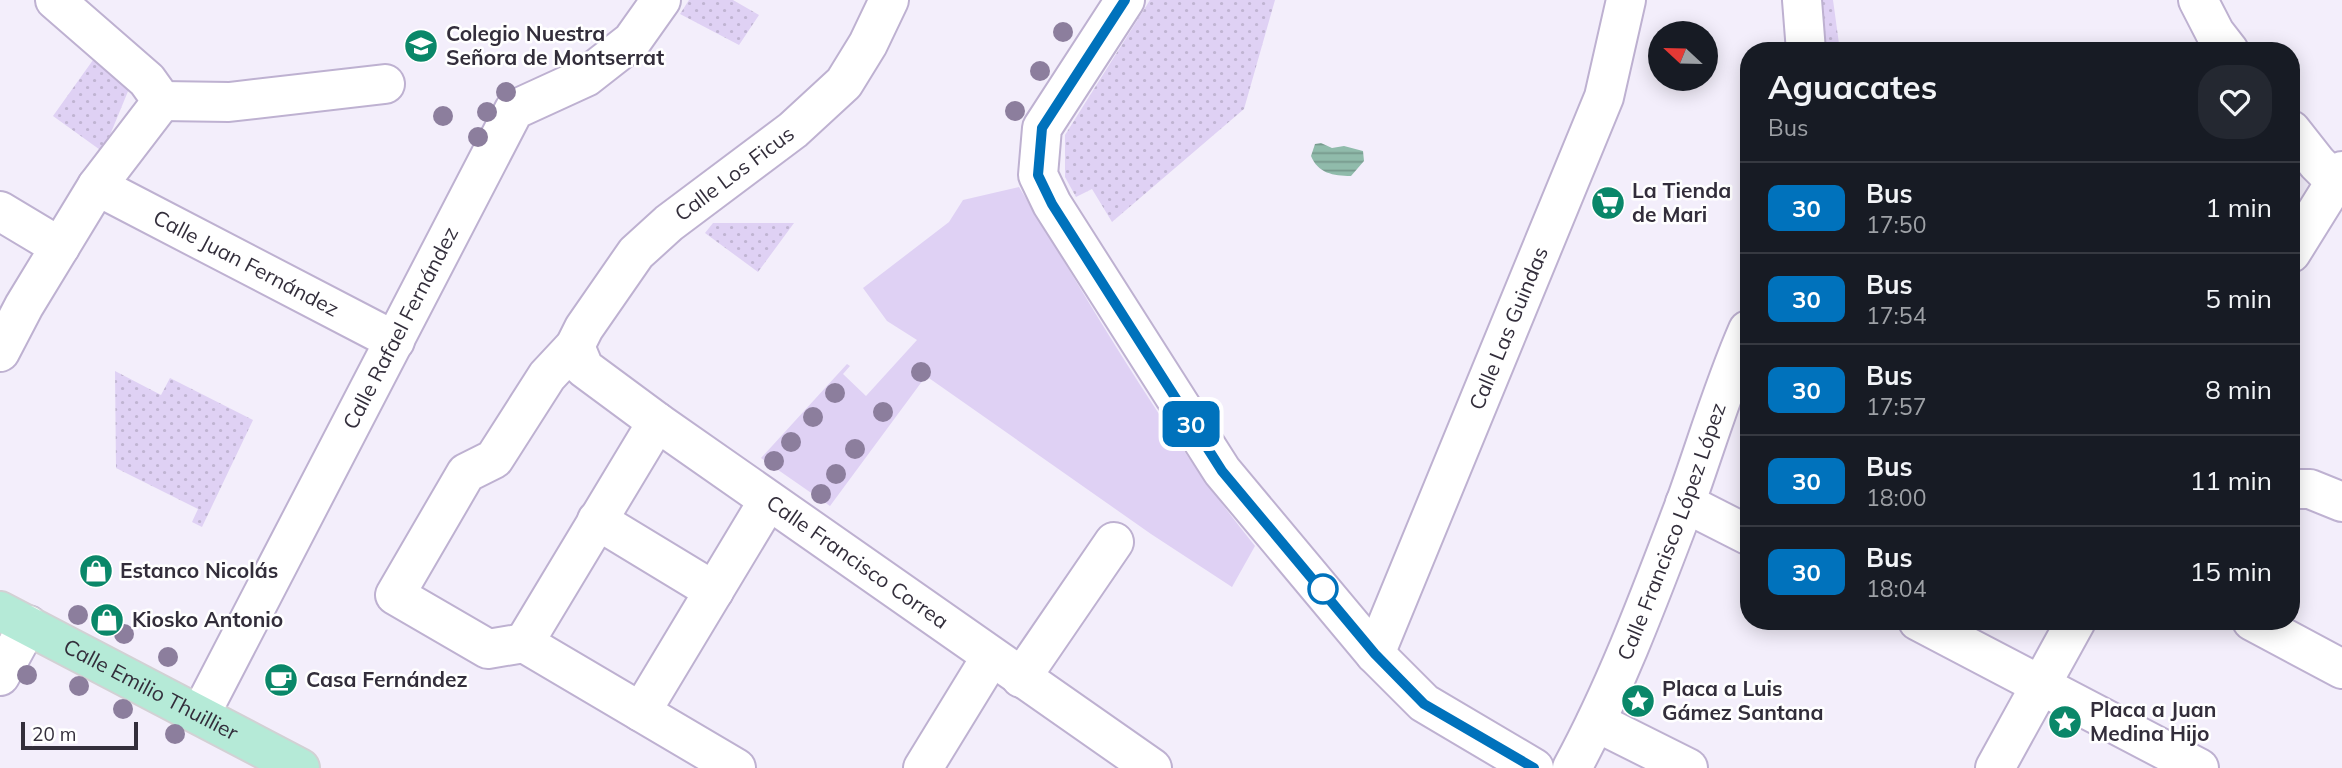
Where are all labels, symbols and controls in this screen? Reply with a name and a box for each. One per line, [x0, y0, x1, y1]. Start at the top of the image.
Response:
place label: Colegio Nuestra Señora de Montserrat [446, 20, 664, 70]
north arrow [1648, 21, 1718, 91]
map controls [1648, 21, 1718, 91]
school or university icon: Colegio Nuestra Señora de Montserrat [402, 27, 440, 65]
button: heart [2198, 65, 2272, 139]
text: Aguacates [1768, 66, 1937, 107]
text: Bus [1768, 113, 1808, 142]
street label: Calle Los Ficus [669, 120, 799, 226]
place label: La Tienda de Mari [1632, 177, 1731, 227]
text: Bus [1866, 177, 1912, 210]
supermarket icon: La Tienda de Mari [1589, 184, 1627, 222]
text: 1 min [2205, 191, 2272, 224]
text: 30 [1792, 193, 1821, 223]
street label: Calle Juan Fernández [149, 204, 344, 322]
text: 17:50 [1866, 210, 1926, 239]
street label: Calle Rafael Fernández [337, 222, 463, 433]
street label: Calle Las Guindas [1463, 243, 1553, 413]
text: Bus [1866, 268, 1912, 301]
text: 5 min [2205, 282, 2272, 315]
text: 30 [1792, 284, 1821, 314]
text: 17:54 [1866, 301, 1926, 330]
text: Bus [1866, 359, 1912, 392]
text: 8 min [2205, 373, 2272, 406]
text: 30 [1792, 375, 1821, 405]
text: 17:57 [1866, 392, 1926, 421]
street label: Calle Francisco López López [1611, 399, 1731, 664]
line badge: 30 [1160, 401, 1222, 447]
text: 30 [1177, 409, 1205, 439]
text: Bus [1866, 450, 1912, 483]
text: 11 min [2190, 464, 2272, 497]
text: 30 [1792, 466, 1821, 496]
text: 18:00 [1866, 483, 1926, 512]
street label: Calle Francisco Correa [762, 489, 954, 634]
text: Bus [1866, 541, 1912, 574]
shop icon: Estanco Nicolás [77, 552, 115, 590]
text: 15 min [2190, 555, 2272, 588]
place label: Estanco Nicolás [120, 557, 278, 583]
text: 30 [1792, 557, 1821, 587]
unlabelled marker [1308, 574, 1338, 604]
text: 18:04 [1866, 574, 1926, 603]
shop icon: Kiosko Antonio [88, 601, 126, 639]
place label: Kiosko Antonio [132, 606, 283, 632]
street label: Calle Emilio Thuillier [60, 633, 243, 745]
cafe icon: Casa Fernández [262, 661, 300, 699]
place label: Casa Fernández [306, 666, 468, 692]
place label: Placa a Luis Gámez Santana [1662, 675, 1824, 725]
place icon: Placa a Luis Gámez Santana [1619, 682, 1657, 720]
place label: Placa a Juan Medina Hijo [2090, 696, 2216, 746]
place icon: Placa a Juan Medina Hijo [2046, 703, 2084, 741]
scale bar [21, 719, 138, 751]
text: 20 m [32, 722, 76, 746]

